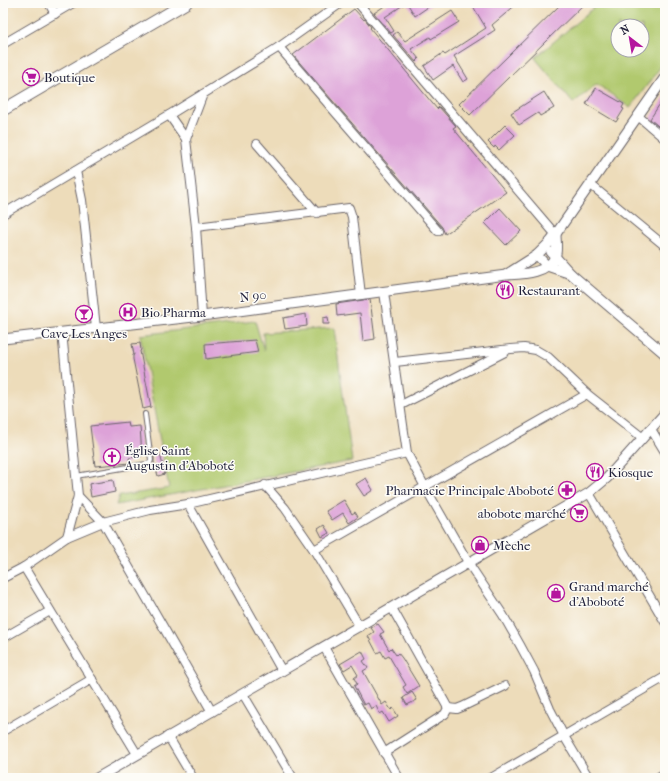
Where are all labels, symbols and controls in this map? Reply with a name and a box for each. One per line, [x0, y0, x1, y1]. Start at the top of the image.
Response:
north arrow [610, 18, 650, 58]
text: N [618, 22, 633, 38]
supermarket icon: Boutique [21, 67, 41, 87]
place label: Boutique [44, 70, 96, 85]
restaurant icon: Restaurant [495, 280, 515, 300]
place label: Restaurant [518, 283, 580, 298]
street label: N 90 [239, 287, 267, 305]
hospital icon: Bio Pharma [118, 302, 138, 322]
bar icon: Cave Les Anges [74, 304, 94, 324]
place label: Bio Pharma [141, 305, 207, 320]
place label: Cave Les Anges [41, 326, 127, 341]
place label: Église Saint Augustin d’Aboboté [124, 443, 235, 473]
church icon: Église Saint Augustin d’Aboboté [102, 447, 122, 467]
restaurant icon: Kiosque [585, 462, 605, 482]
place label: Kiosque [608, 465, 654, 480]
pharmacy icon: Pharmacie Principale Aboboté [557, 480, 577, 500]
place label: Pharmacie Principale Aboboté [386, 483, 555, 498]
supermarket icon: abobote marché [569, 503, 589, 523]
place label: abobote marché [478, 506, 567, 521]
shop icon: Mèche [470, 535, 490, 555]
place label: Mèche [493, 538, 531, 553]
place label: Grand marché d’Aboboté [569, 579, 649, 609]
shop icon: Grand marché d’Aboboté [546, 583, 566, 603]

